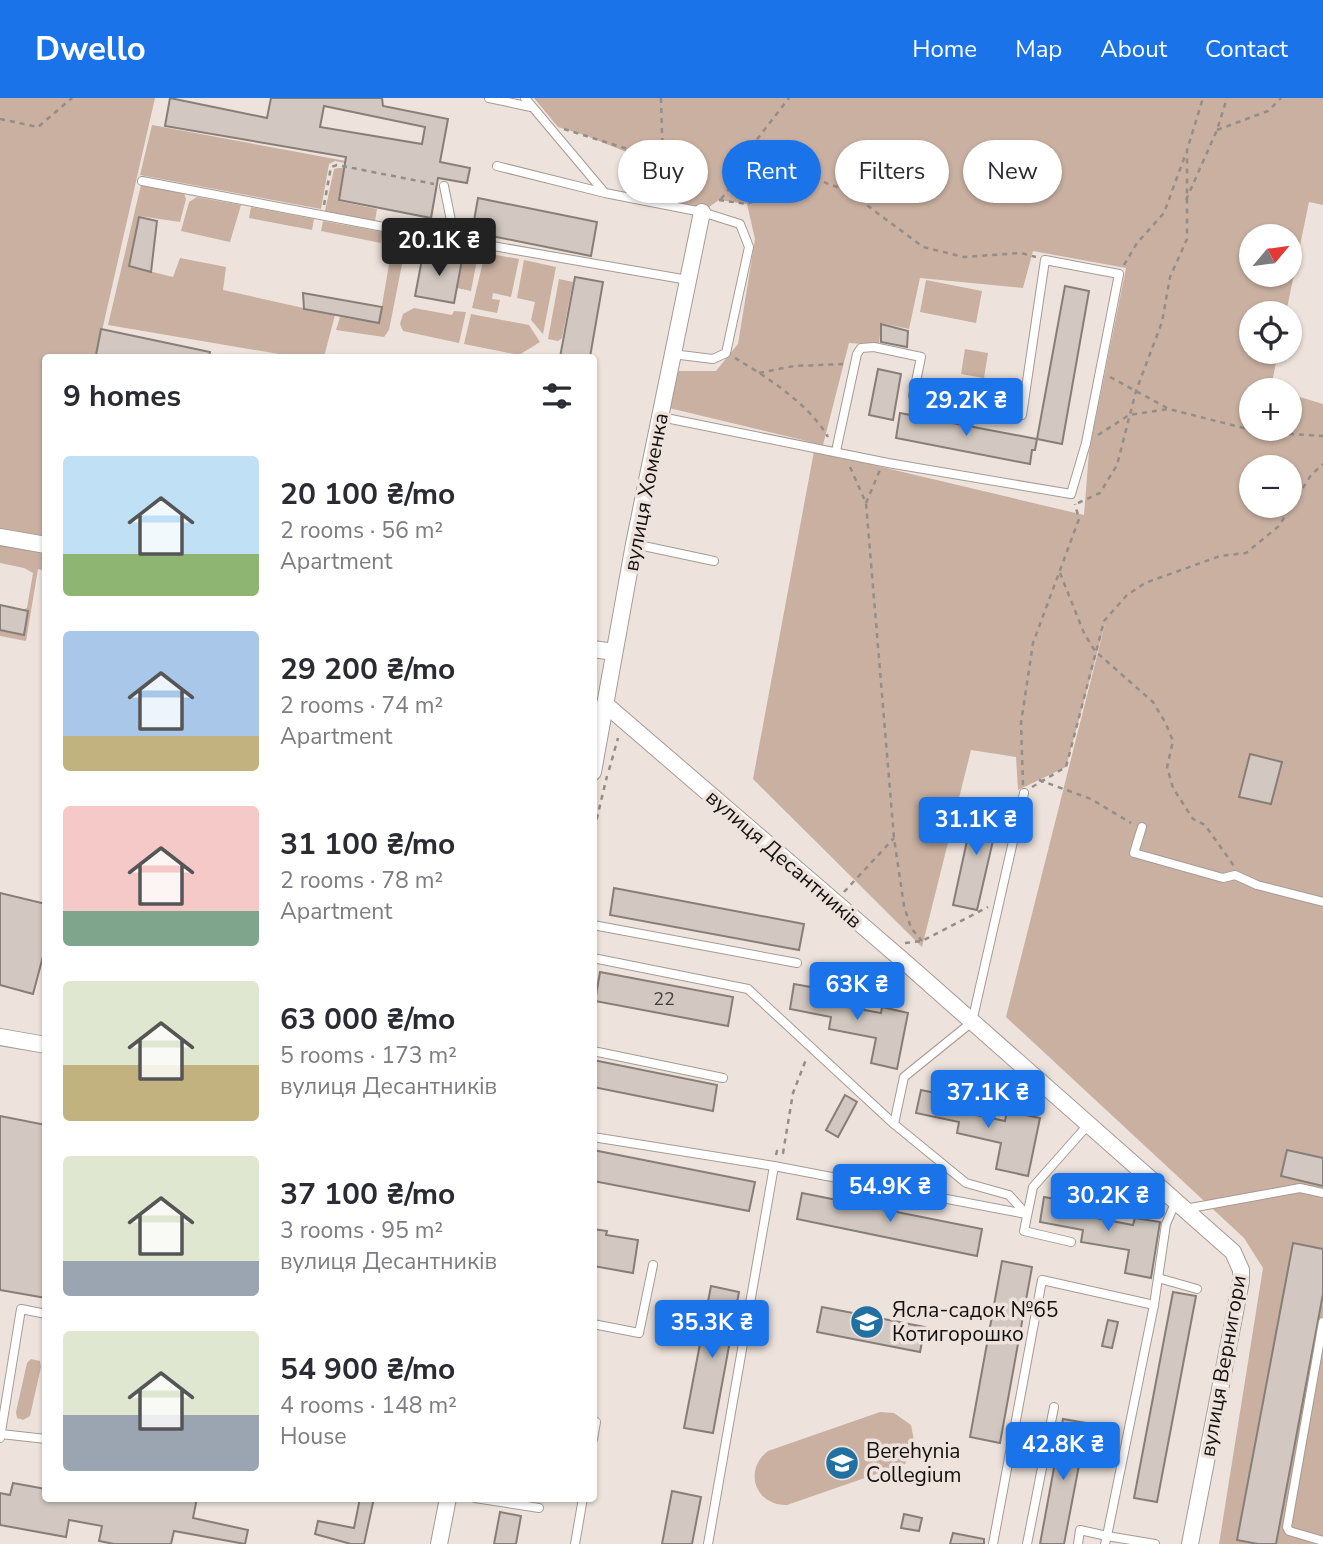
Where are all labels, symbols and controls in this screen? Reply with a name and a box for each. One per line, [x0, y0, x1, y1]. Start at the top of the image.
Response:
text: Dwello [35, 27, 146, 72]
text: Home [912, 33, 977, 65]
text: Map [1015, 33, 1062, 65]
text: About [1100, 33, 1167, 65]
text: Contact [1205, 33, 1288, 65]
chip: Buy [618, 140, 708, 203]
chip: Rent [722, 140, 821, 203]
chip: Filters [835, 140, 949, 203]
chip: New [963, 140, 1062, 203]
pin: 20.1K ₴ [374, 218, 504, 278]
north arrow [1239, 224, 1302, 287]
map controls [1239, 224, 1302, 518]
text: 20.1K ₴ [398, 225, 480, 256]
button: locate [1239, 301, 1302, 364]
text: 9 homes [63, 376, 181, 417]
icon: filters [538, 377, 576, 415]
pin: 29.2K ₴ [901, 378, 1031, 438]
button: + [1239, 378, 1302, 441]
text: 29.2K ₴ [925, 385, 1007, 416]
street label: вулиця Хоменка [617, 410, 675, 574]
button: − [1239, 455, 1302, 518]
text: 20 100 ₴/mo [280, 474, 455, 515]
icon: home [119, 484, 203, 568]
text: 2 rooms · 56 m² [280, 515, 443, 546]
text: Apartment [280, 546, 392, 577]
text: 29 200 ₴/mo [280, 649, 455, 690]
icon: home [119, 659, 203, 743]
text: 2 rooms · 74 m² [280, 690, 443, 721]
text: Apartment [280, 721, 392, 752]
street label: вулиця Десантників [700, 783, 868, 935]
pin: 31.1K ₴ [911, 798, 1041, 857]
text: 31.1K ₴ [935, 804, 1017, 835]
text: 31 100 ₴/mo [280, 824, 455, 865]
icon: home [119, 834, 203, 918]
text: 2 rooms · 78 m² [280, 865, 443, 896]
text: Apartment [280, 896, 392, 927]
pin: 63K ₴ [808, 962, 906, 1022]
text: 63K ₴ [826, 969, 888, 1000]
house number: 22 [653, 987, 675, 1011]
text: 63 000 ₴/mo [280, 999, 455, 1040]
icon: home [119, 1009, 203, 1093]
text: 5 rooms · 173 m² [280, 1040, 457, 1071]
pin: 37.1K ₴ [923, 1070, 1053, 1130]
text: вулиця Десантників [280, 1071, 497, 1102]
text: 37.1K ₴ [947, 1077, 1029, 1108]
pin: 54.9K ₴ [825, 1164, 955, 1224]
text: 54.9K ₴ [849, 1171, 931, 1202]
text: 37 100 ₴/mo [280, 1174, 455, 1215]
pin: 30.2K ₴ [1043, 1174, 1173, 1233]
text: 30.2K ₴ [1067, 1180, 1149, 1211]
icon: home [119, 1184, 203, 1268]
text: 3 rooms · 95 m² [280, 1215, 443, 1246]
text: вулиця Десантників [280, 1246, 497, 1277]
street label: вулиця Вернигори [1193, 1273, 1253, 1459]
place label: Ясла-садок №65 Котигорошко [892, 1296, 1058, 1348]
pin: 35.3K ₴ [647, 1300, 777, 1360]
school or university icon: Ясла-садок №65 Котигорошко [848, 1303, 886, 1341]
text: 35.3K ₴ [671, 1307, 753, 1338]
text: 54 900 ₴/mo [280, 1349, 455, 1390]
icon: home [119, 1359, 203, 1443]
text: 4 rooms · 148 m² [280, 1390, 457, 1421]
text: House [280, 1421, 347, 1452]
pin: 42.8K ₴ [998, 1422, 1128, 1482]
text: 42.8K ₴ [1022, 1429, 1104, 1460]
place label: Berehynia Collegium [866, 1437, 962, 1489]
school or university icon: Berehynia Collegium [823, 1444, 861, 1482]

